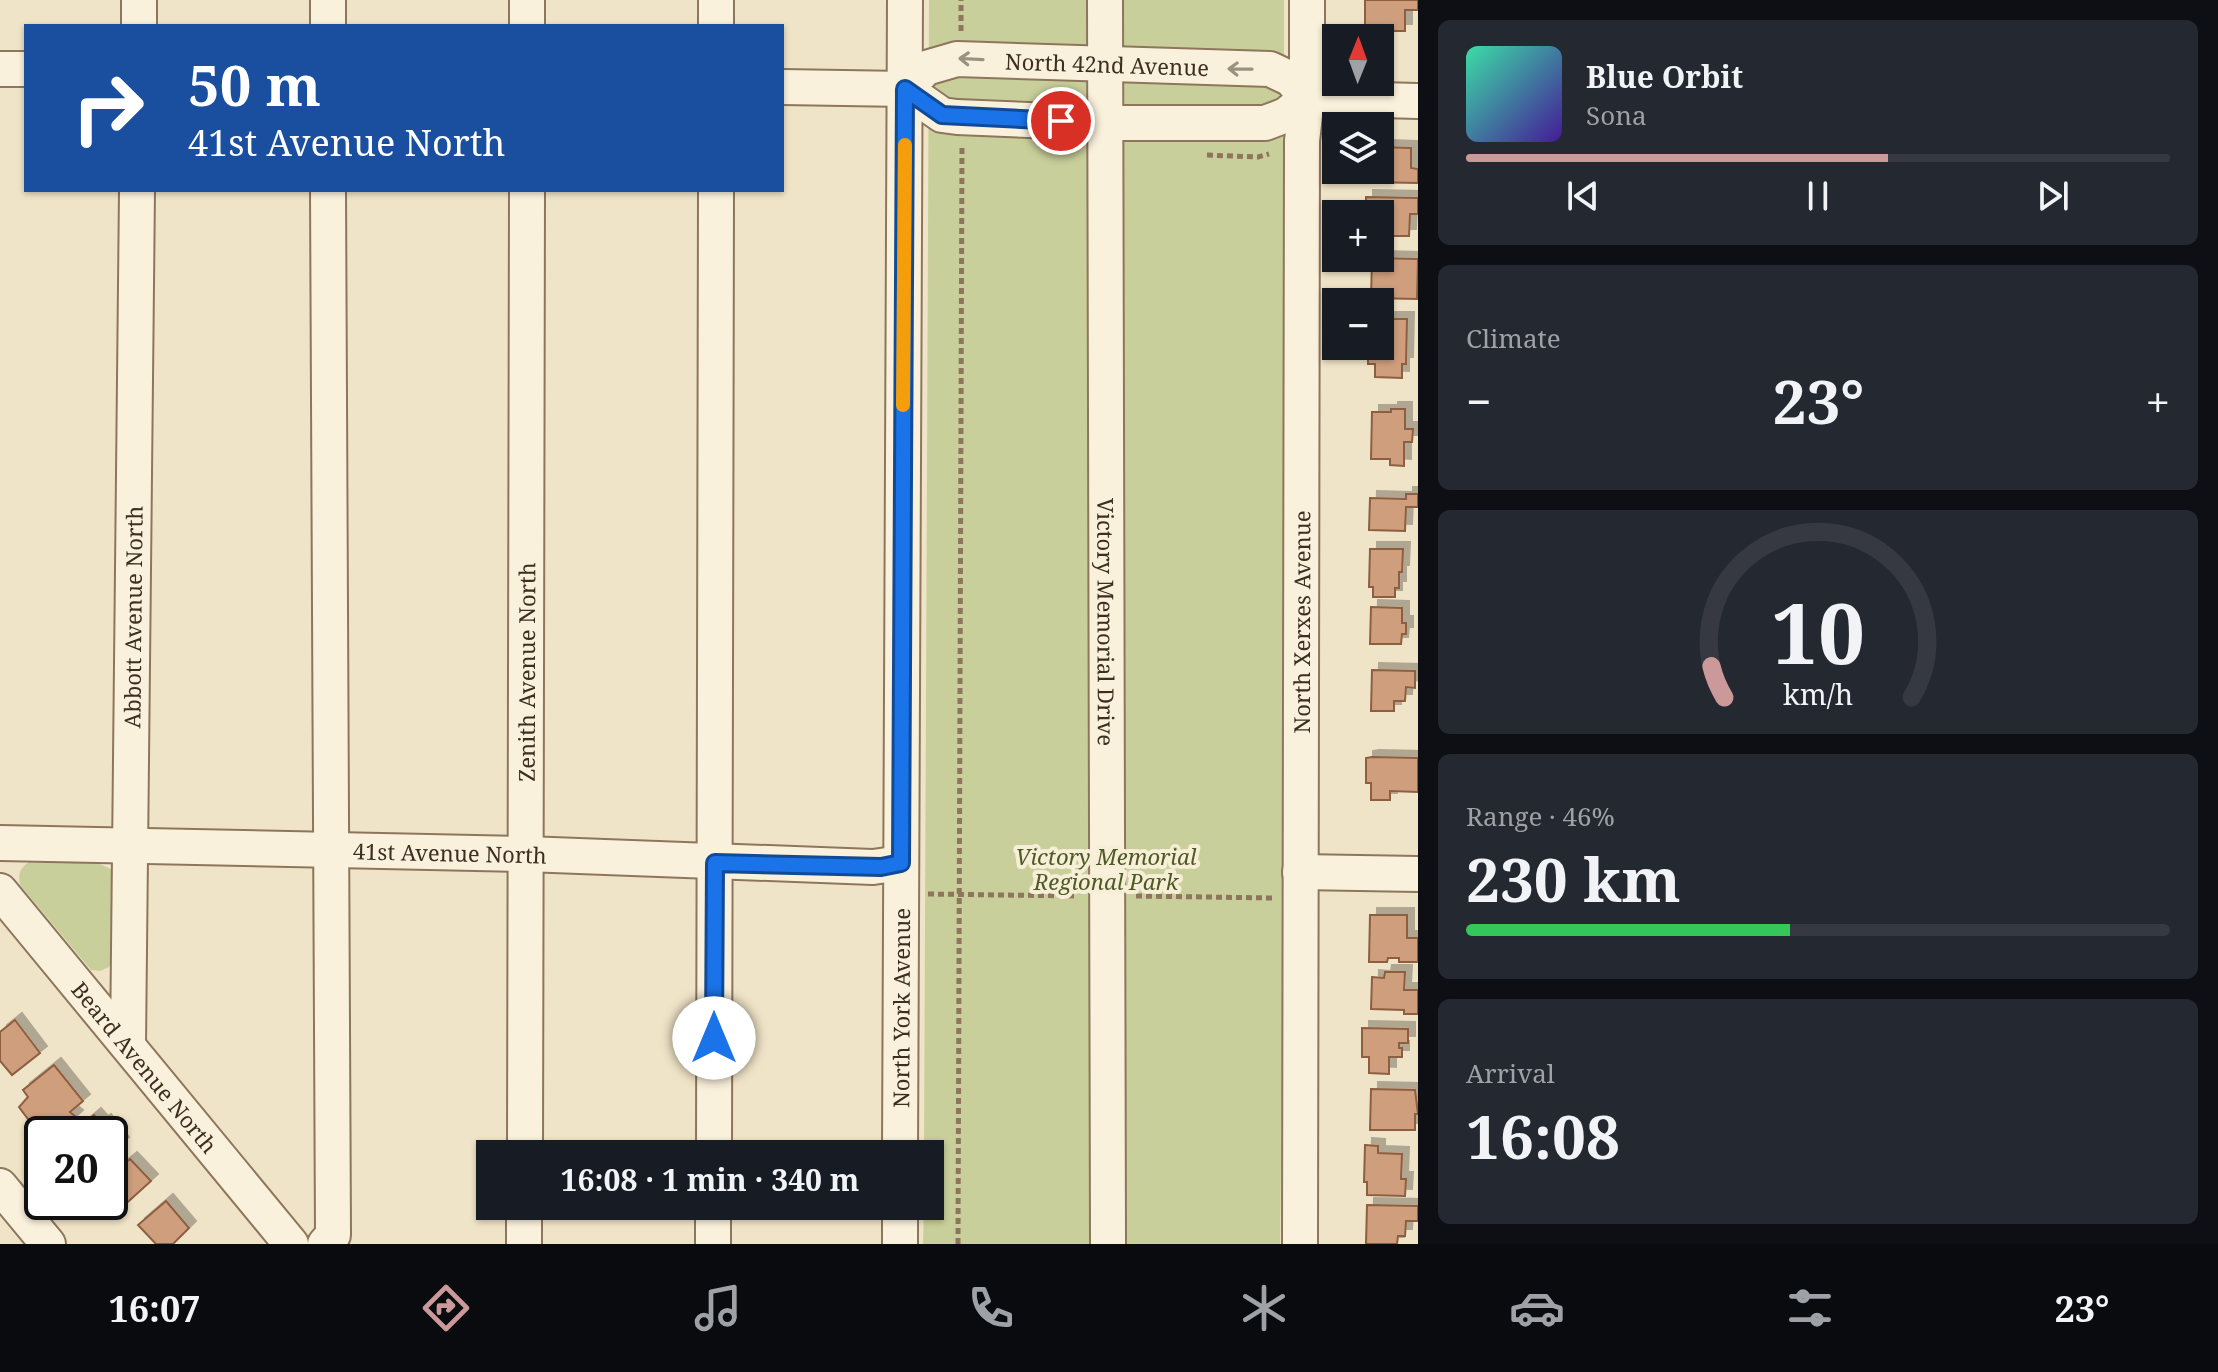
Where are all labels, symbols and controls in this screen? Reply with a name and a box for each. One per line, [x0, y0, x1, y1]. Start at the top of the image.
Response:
north arrow [1322, 24, 1394, 96]
map controls [1322, 24, 1394, 360]
text: 50 m [188, 46, 321, 122]
street label: North 42nd Avenue [1004, 46, 1209, 82]
one-way arrow [958, 52, 985, 67]
icon: right [56, 56, 160, 160]
text: Blue Orbit [1586, 56, 1743, 97]
one-way arrow [1227, 61, 1254, 76]
pin [1027, 87, 1095, 155]
text: Sona [1586, 97, 1647, 133]
icon: arrive [1039, 99, 1083, 143]
button: layers [1322, 112, 1394, 184]
text: 41st Avenue North [188, 118, 505, 167]
icon: previous [1561, 174, 1605, 218]
icon: pause [1796, 174, 1840, 218]
icon: next [2031, 174, 2075, 218]
button: + [1322, 200, 1394, 272]
button: − [1322, 288, 1394, 360]
text: Climate [1466, 320, 1561, 356]
text: 23° [1773, 360, 1864, 442]
text: − [1466, 371, 1491, 431]
text: + [2145, 371, 2170, 431]
street label: Victory Memorial Drive [1091, 498, 1122, 746]
street label: Abbott Avenue North [116, 506, 149, 728]
street label: North Xerxes Avenue [1286, 511, 1316, 733]
street label: Zenith Avenue North [511, 562, 541, 782]
text: 10 [1771, 575, 1865, 688]
text: km/h [1783, 674, 1853, 713]
text: Range · 46% [1466, 798, 1615, 834]
street label: 41st Avenue North [353, 835, 547, 870]
text: 230 km [1466, 838, 1681, 920]
park label: Victory Memorial Regional Park [1016, 841, 1197, 896]
street label: North York Avenue [885, 908, 916, 1108]
street label: Beard Avenue North [65, 975, 225, 1159]
position arrow [672, 996, 756, 1080]
text: Arrival [1466, 1055, 1555, 1091]
text: 16:08 [1466, 1095, 1620, 1177]
speed limit sign: 20 [24, 1116, 128, 1220]
text: 16:08 · 1 min · 340 m [561, 1159, 859, 1200]
icon: directions [418, 1280, 474, 1336]
icon: music [690, 1280, 746, 1336]
icon: phone [963, 1280, 1019, 1336]
icon: climate [1236, 1280, 1292, 1336]
icon: car [1509, 1280, 1565, 1336]
icon: filters [1782, 1280, 1838, 1336]
text: 16:07 [108, 1284, 201, 1333]
text: 23° [2054, 1284, 2110, 1333]

